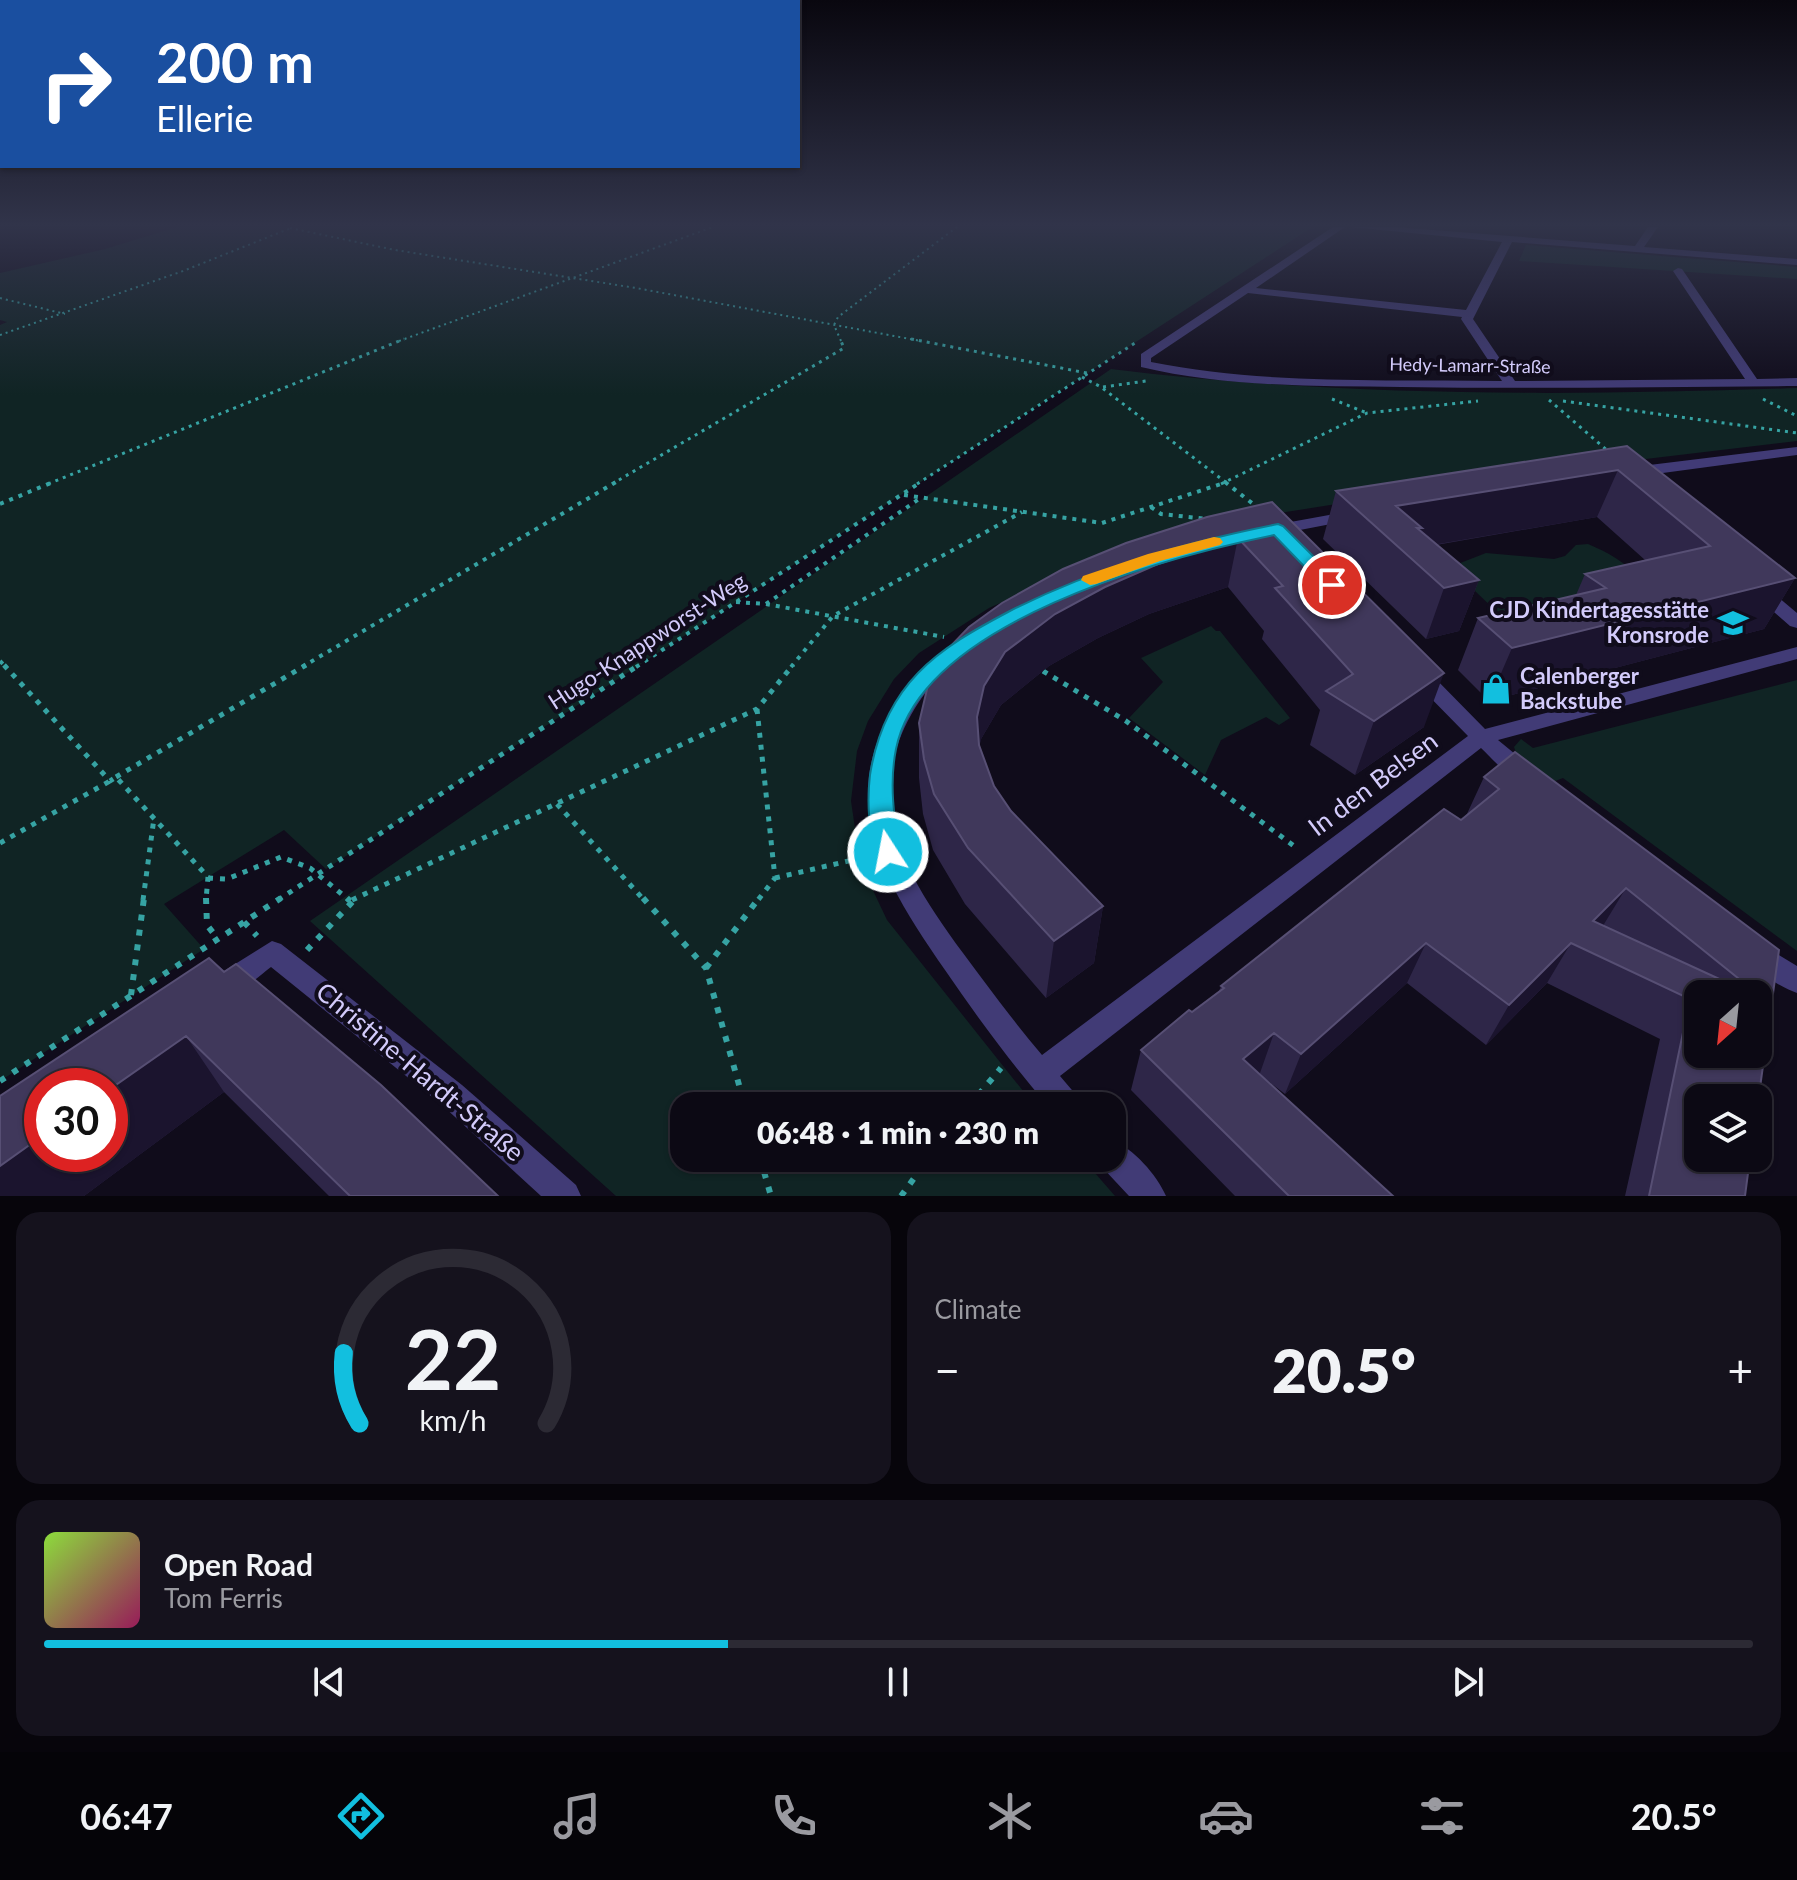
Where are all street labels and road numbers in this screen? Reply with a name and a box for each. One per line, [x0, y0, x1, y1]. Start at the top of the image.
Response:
street label: Hedy-Lamarr-Straße [1389, 353, 1551, 377]
street label: Hugo-Knappworst-Weg [543, 567, 751, 715]
street label: In den Belsen [1301, 724, 1443, 842]
street label: Christine-Hardt-Straße [310, 975, 531, 1168]

